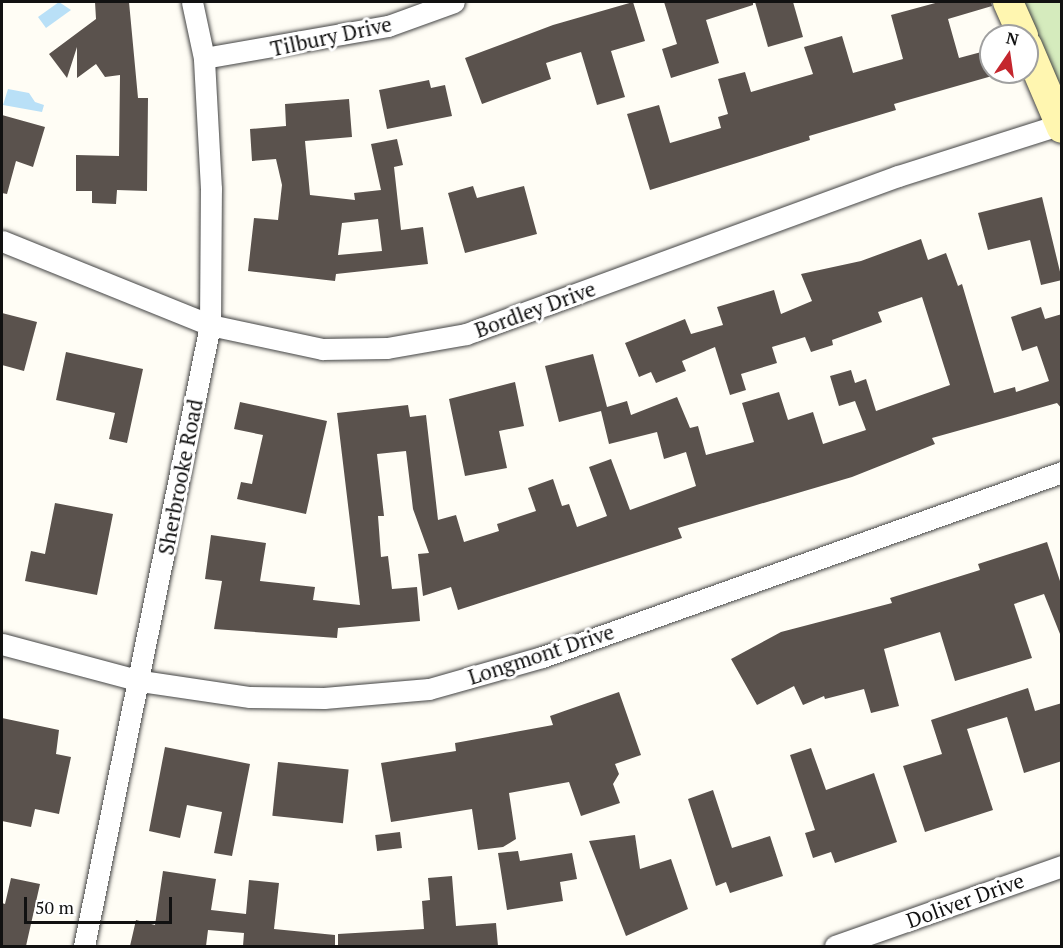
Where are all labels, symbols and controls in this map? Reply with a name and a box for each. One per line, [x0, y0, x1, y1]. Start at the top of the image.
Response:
street label: Tilbury Drive [268, 11, 394, 61]
north arrow [979, 24, 1039, 84]
text: N [1004, 26, 1021, 50]
street label: Bordley Drive [471, 276, 599, 342]
street label: Sherbrooke Road [153, 397, 207, 557]
street label: Longmont Drive [465, 619, 617, 689]
street label: Doliver Drive [903, 867, 1027, 933]
scale bar [27, 885, 176, 923]
text: 50 m [35, 895, 74, 919]

